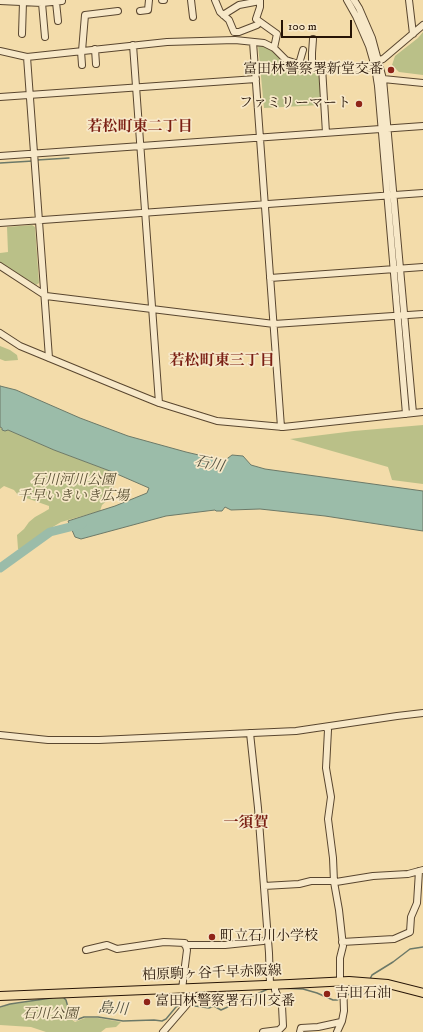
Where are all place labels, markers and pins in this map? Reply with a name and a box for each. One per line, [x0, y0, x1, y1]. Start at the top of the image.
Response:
place label: 富田林警察署新堂交番 [243, 62, 383, 78]
marker: 富田林警察署新堂交番 [386, 65, 396, 75]
place label: ファミリーマート [239, 96, 351, 112]
marker: ファミリーマート [354, 99, 364, 109]
place label: 町立石川小学校 [220, 929, 318, 945]
marker: 町立石川小学校 [207, 932, 217, 942]
place label: 吉田石油 [335, 986, 391, 1002]
marker: 吉田石油 [322, 989, 332, 999]
place label: 富田林警察署石川交番 [155, 994, 295, 1010]
marker: 富田林警察署石川交番 [142, 997, 152, 1007]

